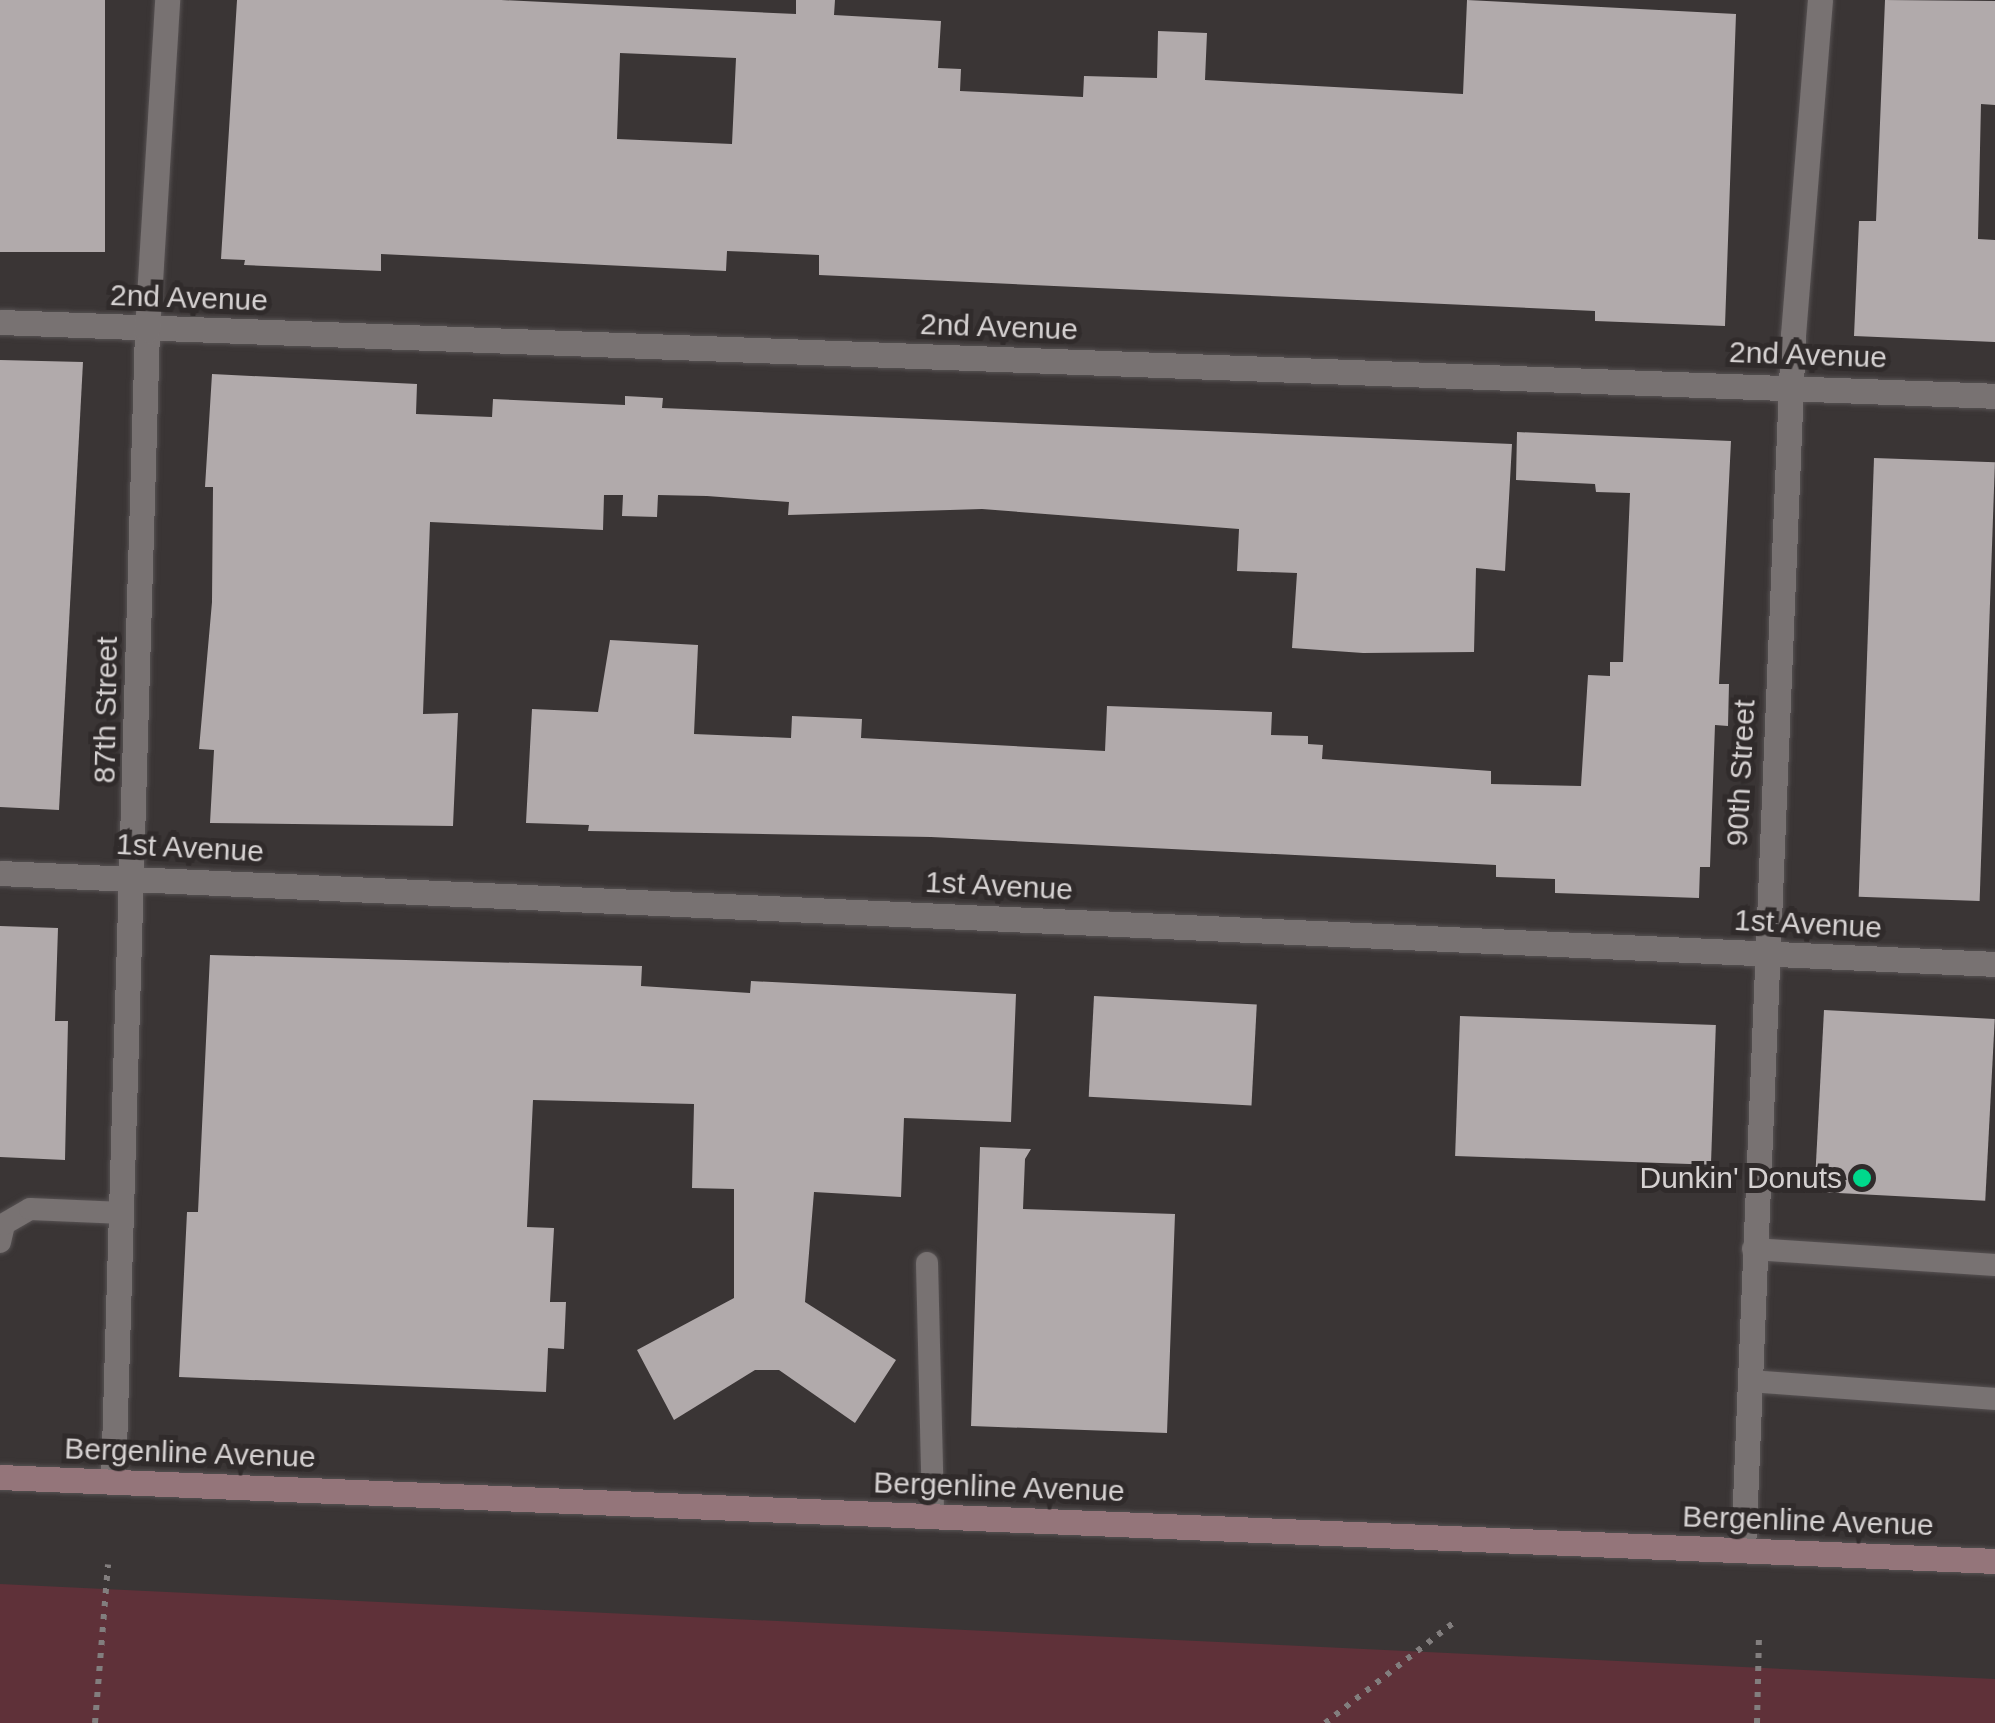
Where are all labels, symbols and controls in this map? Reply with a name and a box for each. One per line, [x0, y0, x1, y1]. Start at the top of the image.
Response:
street label: 2nd Avenue [109, 277, 269, 319]
street label: 2nd Avenue [919, 306, 1079, 348]
street label: 2nd Avenue [1728, 334, 1888, 376]
street label: 87th Street [87, 636, 125, 784]
street label: 90th Street [1719, 699, 1763, 847]
street label: 1st Avenue [114, 826, 266, 870]
street label: 1st Avenue [923, 864, 1075, 908]
street label: 1st Avenue [1732, 902, 1884, 946]
place label: Dunkin' Donuts [1640, 1160, 1842, 1196]
marker: Dunkin' Donuts [1851, 1167, 1873, 1189]
street label: Bergenline Avenue [63, 1431, 317, 1475]
street label: Bergenline Avenue [872, 1465, 1126, 1509]
street label: Bergenline Avenue [1681, 1499, 1935, 1543]

